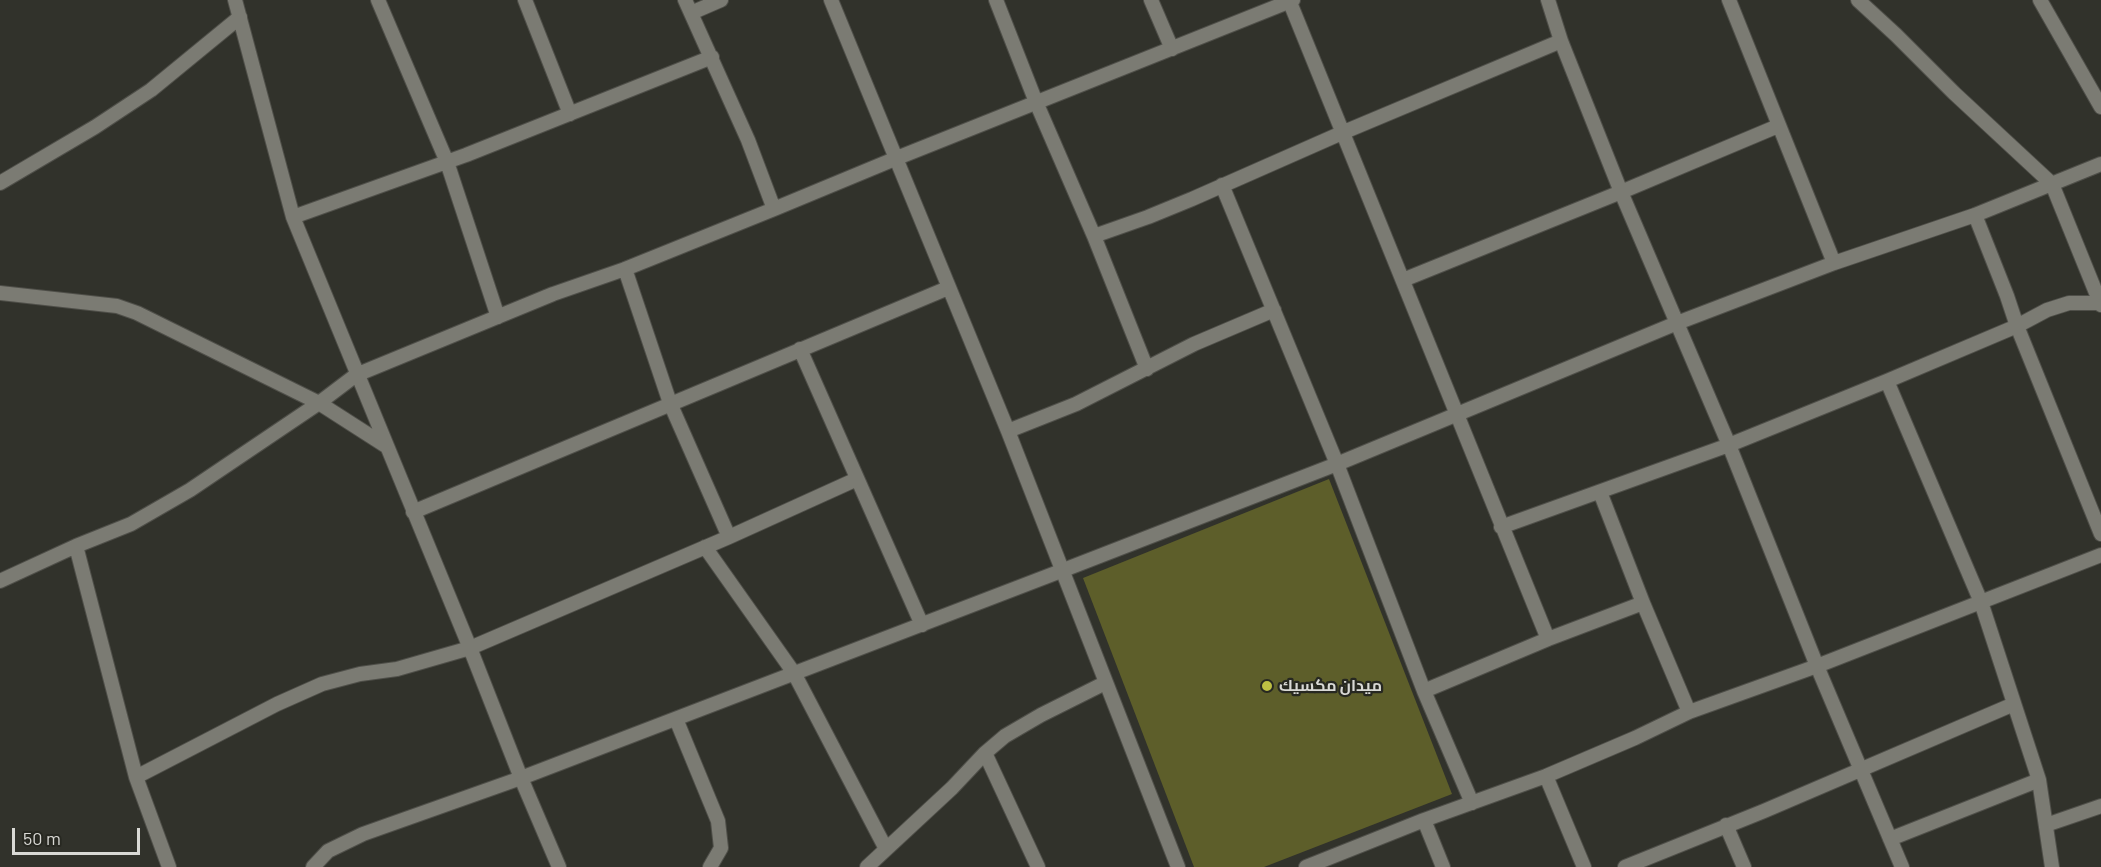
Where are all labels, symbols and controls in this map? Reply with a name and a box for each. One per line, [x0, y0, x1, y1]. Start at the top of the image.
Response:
place label: ميدان مكسيك [1279, 676, 1382, 696]
marker: ميدان مكسيك [1260, 679, 1274, 693]
scale bar [15, 816, 142, 854]
text: 50 m [23, 827, 61, 849]

